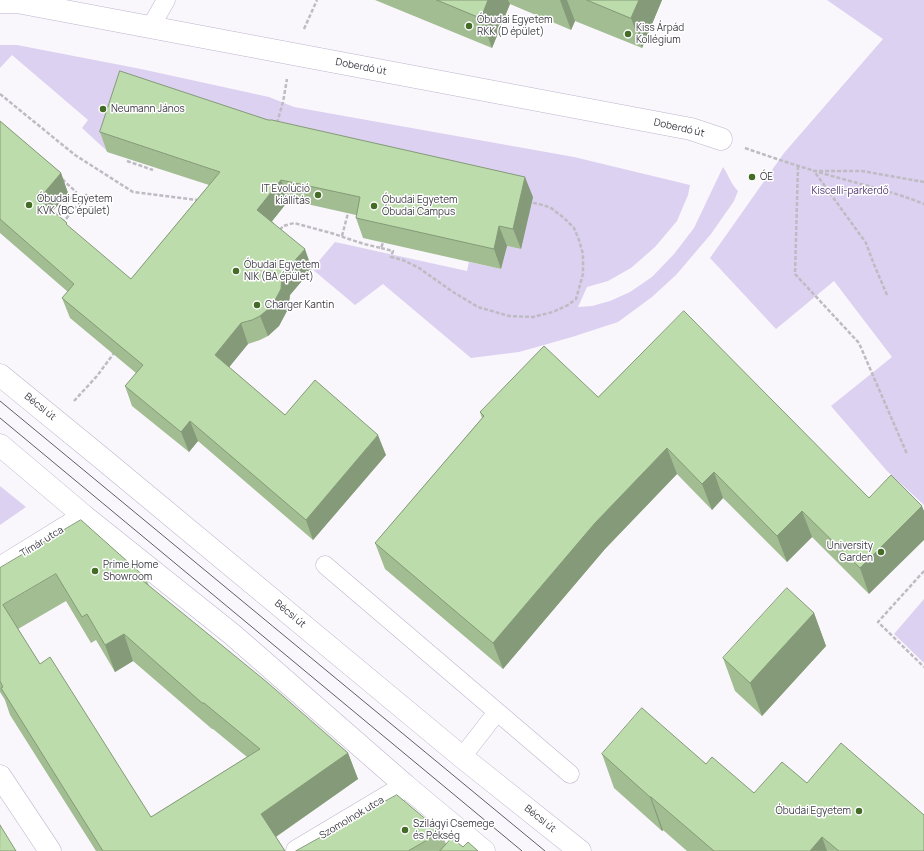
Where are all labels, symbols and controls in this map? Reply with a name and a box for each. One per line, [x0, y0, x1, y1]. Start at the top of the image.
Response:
place label: Óbudai Egyetem RKK (D épület) [477, 14, 552, 38]
marker: Óbudai Egyetem RKK (D épület) [464, 21, 474, 31]
place label: Kiss Árpád Kollégium [636, 22, 684, 46]
marker: Kiss Árpád Kollégium [623, 29, 633, 39]
street label: Doberdó út [334, 56, 388, 78]
place label: Neumann János [111, 103, 185, 115]
marker: Neumann János [98, 104, 108, 114]
street label: Doberdó út [652, 116, 706, 140]
place label: ÓE [760, 171, 773, 183]
marker: ÓE [747, 172, 757, 182]
place label: IT Evolúció kiállítás [261, 183, 310, 206]
park label: Kiscelli-parkerdő [811, 185, 889, 197]
marker: IT Evolúció kiállítás [313, 190, 323, 200]
place label: Óbudai Egyetem KVK (BC épület) [37, 193, 112, 216]
place label: Óbudai Egyetem Óbudai Campus [382, 194, 457, 218]
marker: Óbudai Egyetem KVK (BC épület) [24, 200, 34, 210]
marker: Óbudai Egyetem Óbudai Campus [369, 201, 379, 211]
place label: Óbudai Egyetem NIK (BA épület) [244, 259, 319, 282]
marker: Óbudai Egyetem NIK (BA épület) [231, 266, 241, 276]
place label: Charger Kantin [265, 299, 334, 311]
marker: Charger Kantin [252, 300, 262, 310]
street label: Bécsi út [22, 391, 58, 423]
street label: Tímár utca [18, 524, 66, 560]
place label: University Garden [827, 540, 873, 564]
marker: University Garden [876, 547, 886, 557]
place label: Prime Home Showroom [103, 559, 158, 582]
marker: Prime Home Showroom [90, 566, 100, 576]
street label: Bécsi út [272, 597, 308, 631]
street label: Szomolnok utca [318, 794, 386, 842]
street label: Bécsi út [522, 803, 558, 835]
place label: Óbudai Egyetem [776, 805, 851, 817]
marker: Óbudai Egyetem [854, 806, 864, 816]
place label: Szilágyi Csemege és Pékség [413, 818, 494, 842]
marker: Szilágyi Csemege és Pékség [400, 825, 410, 835]

